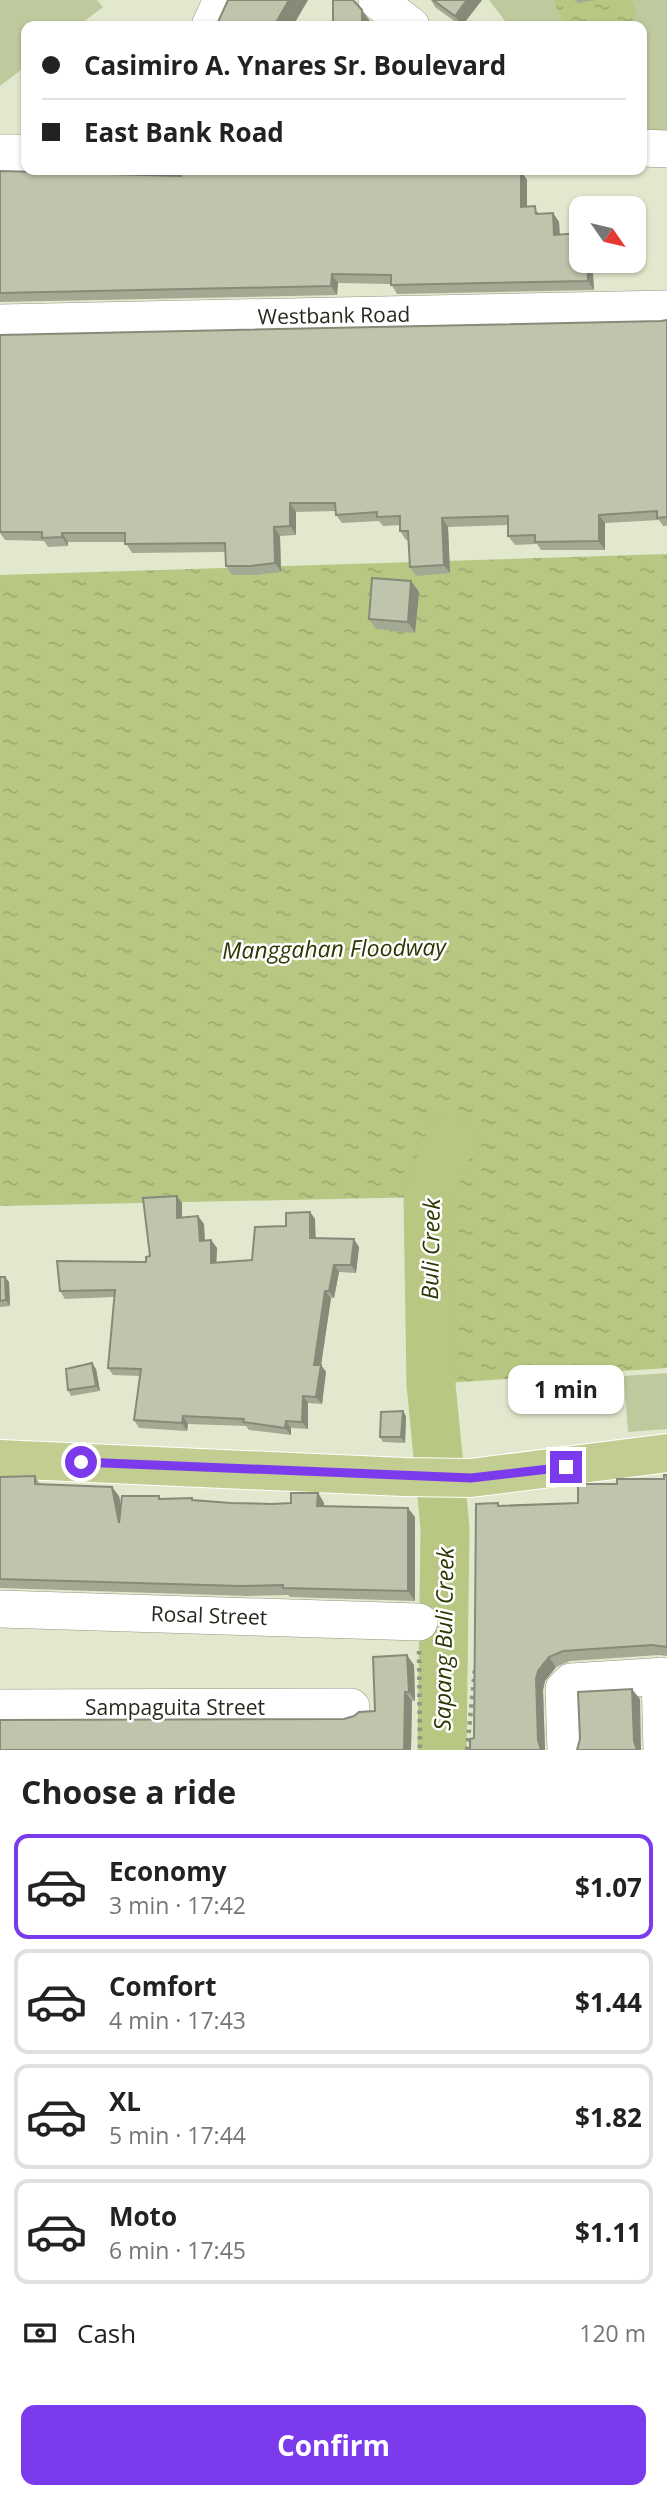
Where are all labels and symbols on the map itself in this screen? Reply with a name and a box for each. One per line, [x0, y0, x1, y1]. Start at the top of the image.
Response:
north arrow [569, 196, 646, 273]
street label: Westbank Road [257, 300, 411, 330]
water label: Manggahan Floodway [222, 930, 448, 966]
water label: Buli Creek [413, 1197, 447, 1300]
callout: 1 min [508, 1366, 624, 1414]
route start [65, 1446, 97, 1478]
route end [550, 1451, 582, 1483]
water label: Sapang Buli Creek [425, 1546, 461, 1731]
street label: Rosal Street [150, 1599, 268, 1631]
street label: Sampaguita Street [85, 1693, 265, 1721]

